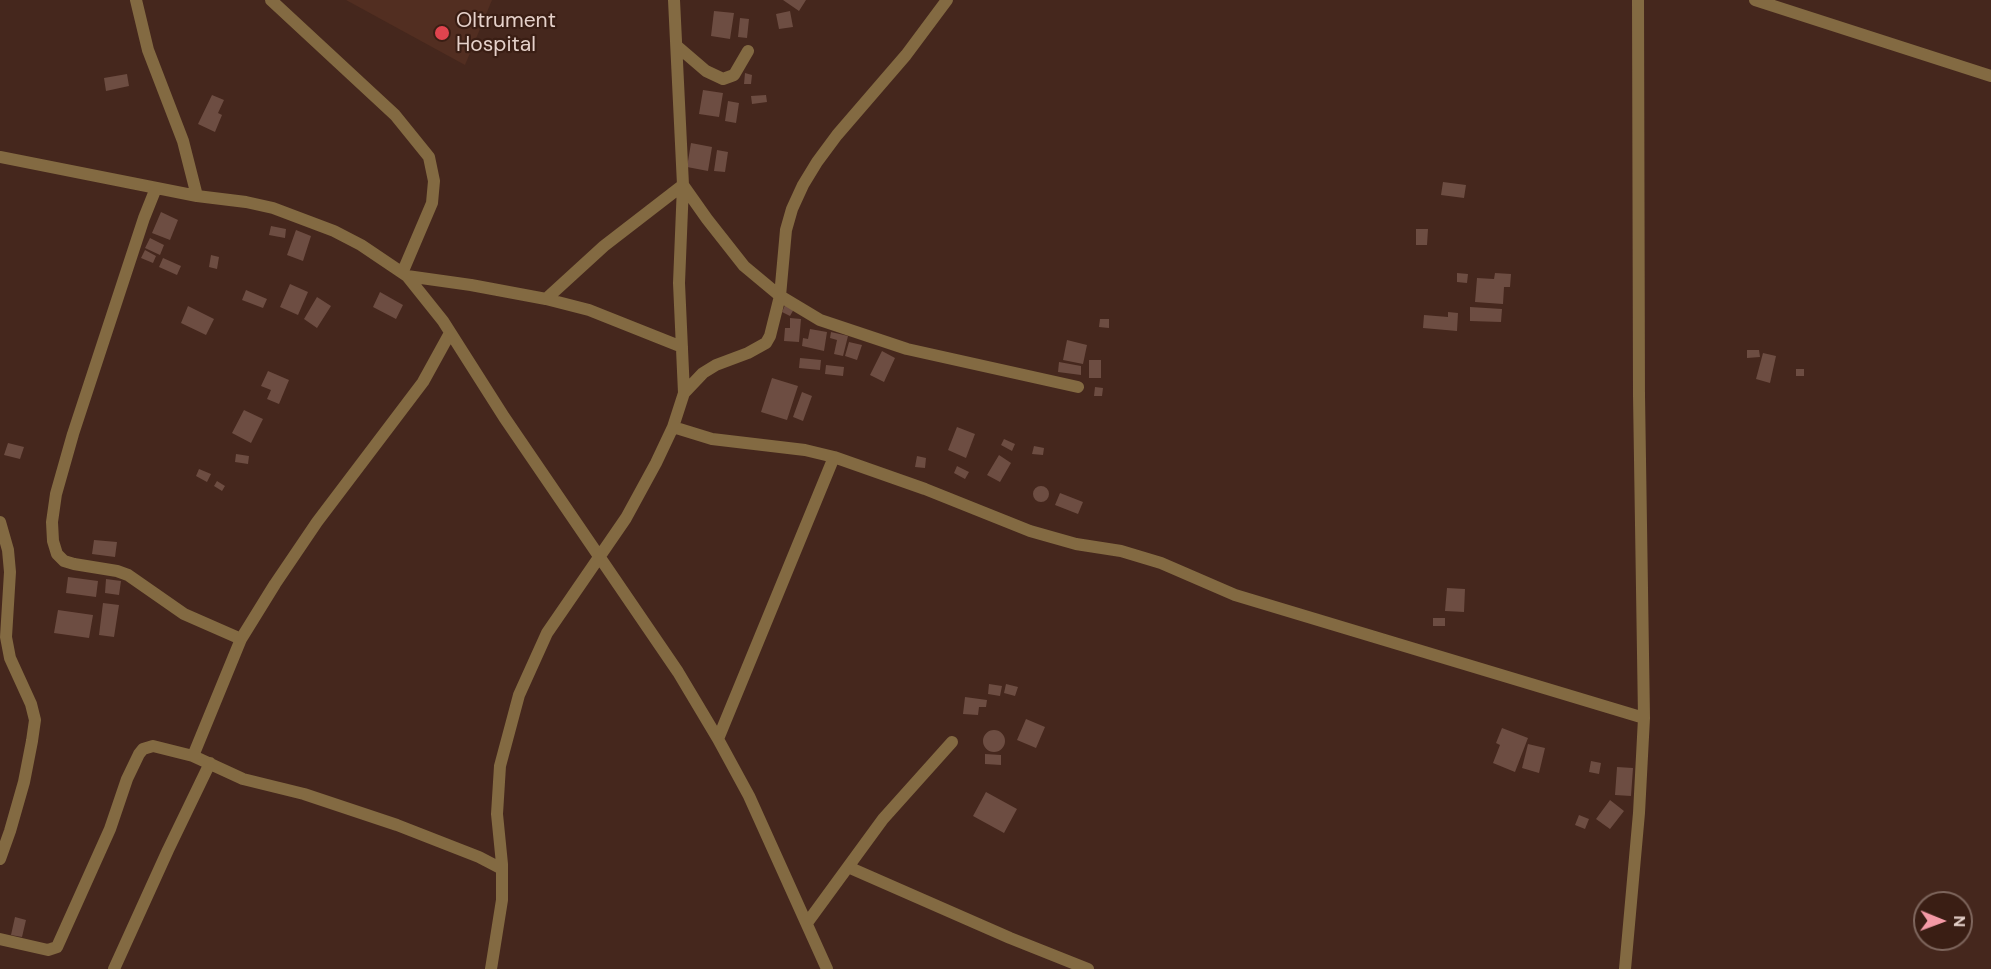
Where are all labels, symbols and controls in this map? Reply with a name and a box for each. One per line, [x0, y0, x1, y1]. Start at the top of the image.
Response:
place label: Oltrument Hospital [456, 8, 556, 58]
marker: Oltrument Hospital [433, 24, 451, 42]
north arrow [1913, 891, 1973, 951]
text: N [1949, 915, 1970, 927]

